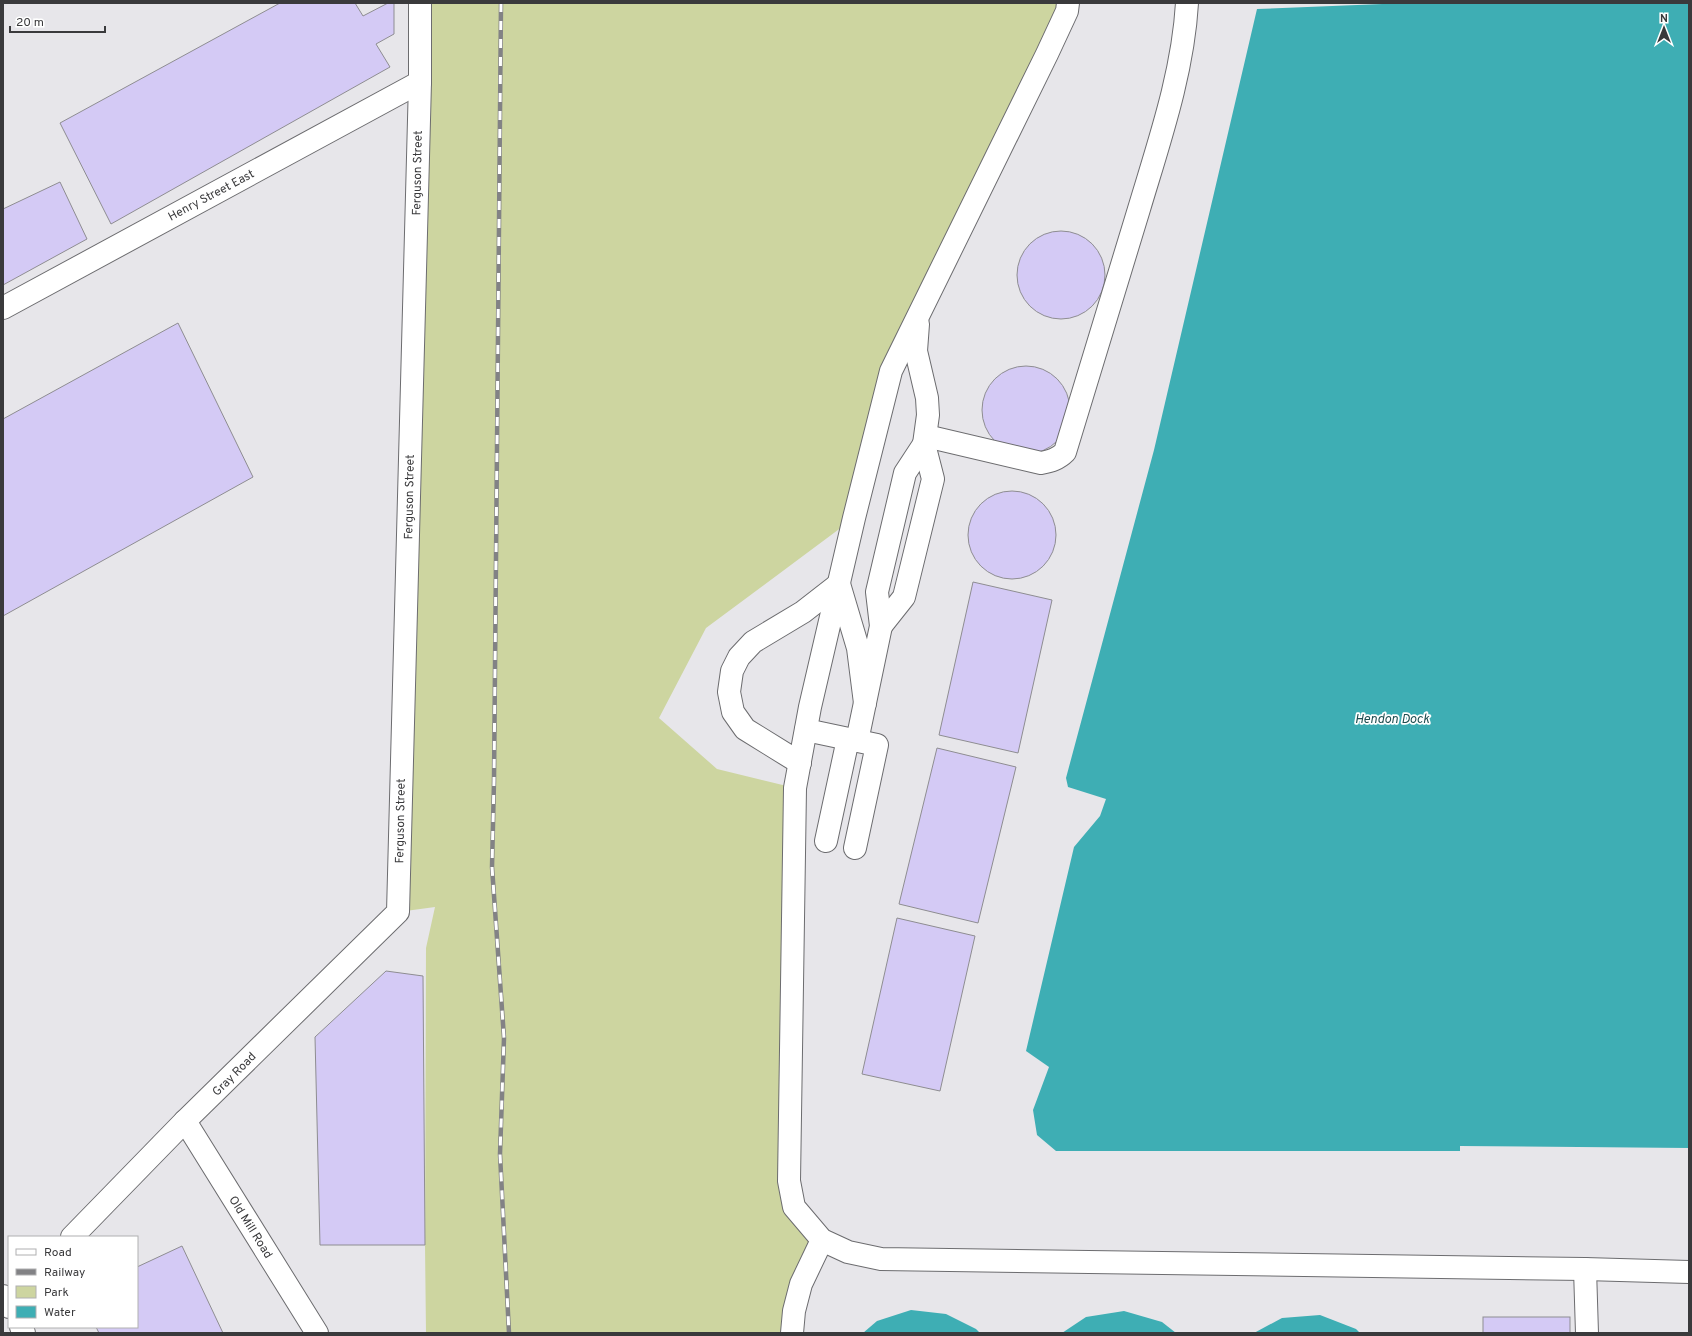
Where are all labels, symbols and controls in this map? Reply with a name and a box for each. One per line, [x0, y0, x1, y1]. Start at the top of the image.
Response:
scale bar [10, 8, 105, 34]
north arrow [1644, 8, 1684, 48]
text: N [1660, 12, 1668, 26]
text: 20 m [16, 15, 44, 31]
street label: Ferguson Street [409, 130, 427, 216]
street label: Henry Street East [166, 166, 257, 225]
street label: Ferguson Street [401, 454, 419, 540]
water label: Hendon Dock [1355, 712, 1430, 728]
street label: Ferguson Street [392, 778, 410, 864]
street label: Gray Road [209, 1049, 260, 1100]
street label: Old Mill Road [225, 1193, 276, 1262]
legend [8, 1236, 138, 1328]
text: Road [44, 1245, 72, 1261]
text: Railway [44, 1265, 85, 1281]
text: Park [44, 1285, 69, 1301]
text: Water [44, 1305, 76, 1321]

